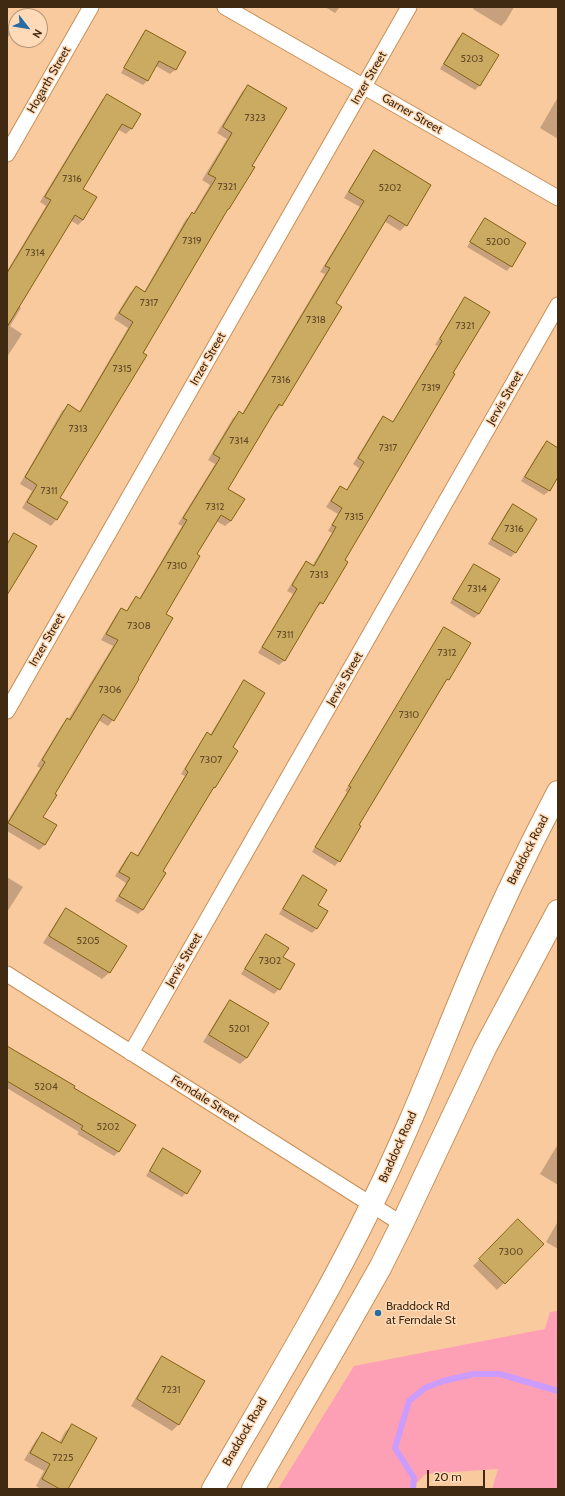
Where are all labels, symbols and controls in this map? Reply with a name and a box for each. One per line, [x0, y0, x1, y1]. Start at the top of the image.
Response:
north arrow [8, 8, 48, 48]
text: N [29, 27, 45, 41]
street label: Hogarth Street [24, 44, 74, 116]
street label: Inzer Street [348, 49, 390, 107]
house number: 5203 [460, 53, 484, 65]
street label: Garner Street [379, 91, 445, 137]
house number: 7323 [244, 112, 266, 124]
house number: 7316 [62, 173, 82, 185]
house number: 7321 [218, 181, 236, 193]
house number: 5202 [379, 182, 401, 194]
house number: 7319 [182, 235, 202, 247]
house number: 5200 [486, 236, 510, 248]
house number: 7314 [25, 247, 45, 259]
house number: 7317 [140, 297, 158, 309]
house number: 7318 [306, 314, 326, 326]
house number: 7321 [456, 320, 474, 332]
street label: Inzer Street [187, 330, 229, 388]
house number: 7315 [112, 363, 132, 375]
street label: Jervis Street [484, 369, 526, 427]
house number: 7316 [271, 374, 291, 386]
house number: 7319 [421, 382, 441, 394]
house number: 7313 [68, 423, 88, 435]
house number: 7314 [229, 435, 249, 447]
house number: 7317 [379, 442, 397, 454]
house number: 7311 [41, 485, 57, 497]
house number: 7312 [206, 501, 224, 513]
house number: 7315 [344, 511, 364, 523]
house number: 7316 [504, 523, 524, 535]
house number: 7310 [167, 560, 187, 572]
house number: 7313 [309, 569, 329, 581]
house number: 7314 [467, 583, 487, 595]
street label: Inzer Street [26, 611, 68, 669]
house number: 7308 [127, 620, 151, 632]
house number: 7311 [277, 629, 293, 641]
house number: 7312 [438, 647, 456, 659]
street label: Jervis Street [324, 650, 366, 708]
house number: 7306 [98, 684, 122, 696]
house number: 7310 [399, 709, 419, 721]
house number: 7307 [200, 754, 222, 766]
street label: Braddock Road [504, 813, 552, 887]
street label: Jervis Street [163, 931, 205, 989]
house number: 5205 [76, 935, 100, 947]
house number: 7302 [259, 955, 281, 967]
house number: 5201 [229, 1023, 249, 1035]
street label: Ferndale Street [168, 1072, 242, 1126]
house number: 5204 [34, 1081, 58, 1093]
street label: Braddock Road [376, 1109, 420, 1185]
house number: 5202 [97, 1121, 119, 1133]
house number: 7300 [499, 1246, 523, 1258]
place label: Braddock Rd at Ferndale St [386, 1299, 456, 1327]
marker: Braddock Rd at Ferndale St [373, 1308, 383, 1318]
house number: 7231 [162, 1384, 180, 1396]
street label: Braddock Road [220, 1395, 270, 1469]
house number: 7225 [53, 1452, 73, 1464]
scale bar [429, 1462, 487, 1488]
text: 20 m [434, 1469, 462, 1484]

